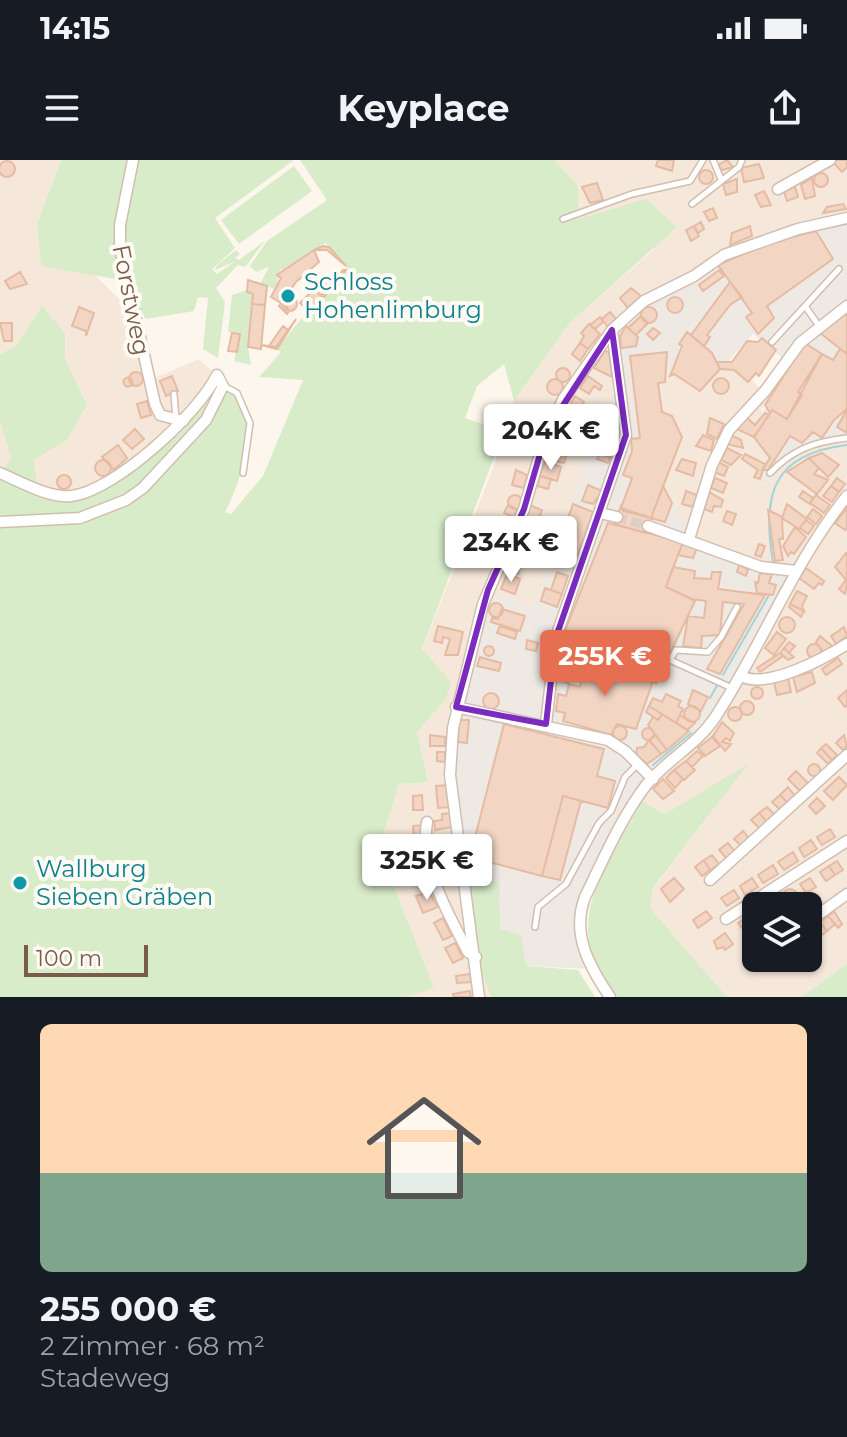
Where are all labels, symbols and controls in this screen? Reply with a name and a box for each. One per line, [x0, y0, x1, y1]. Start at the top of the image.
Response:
text: 14:15 [40, 10, 110, 47]
icon: menu [40, 86, 84, 130]
text: Keyplace [338, 86, 509, 130]
icon: share [763, 86, 807, 130]
street label: Forstweg [107, 242, 156, 358]
place label: Schloss Hohenlimburg [304, 267, 482, 324]
marker: Schloss Hohenlimburg [279, 287, 297, 305]
pin: 204K € [486, 404, 616, 472]
text: 204K € [502, 414, 600, 446]
pin: 234K € [446, 516, 576, 584]
text: 234K € [463, 526, 559, 558]
pin: 255K € [540, 630, 670, 698]
text: 255K € [558, 640, 652, 672]
pin: 325K € [362, 834, 492, 902]
text: 325K € [380, 844, 474, 876]
place label: Wallburg Sieben Gräben [36, 854, 213, 911]
marker: Wallburg Sieben Gräben [11, 874, 29, 892]
map controls [742, 892, 822, 972]
button: layers [742, 892, 822, 972]
scale bar [24, 941, 148, 977]
text: 100 m [36, 945, 102, 972]
icon: home [352, 1076, 496, 1220]
text: 255 000 € [40, 1288, 216, 1330]
text: 2 Zimmer · 68 m² [40, 1330, 265, 1362]
text: Stadeweg [40, 1362, 170, 1394]

